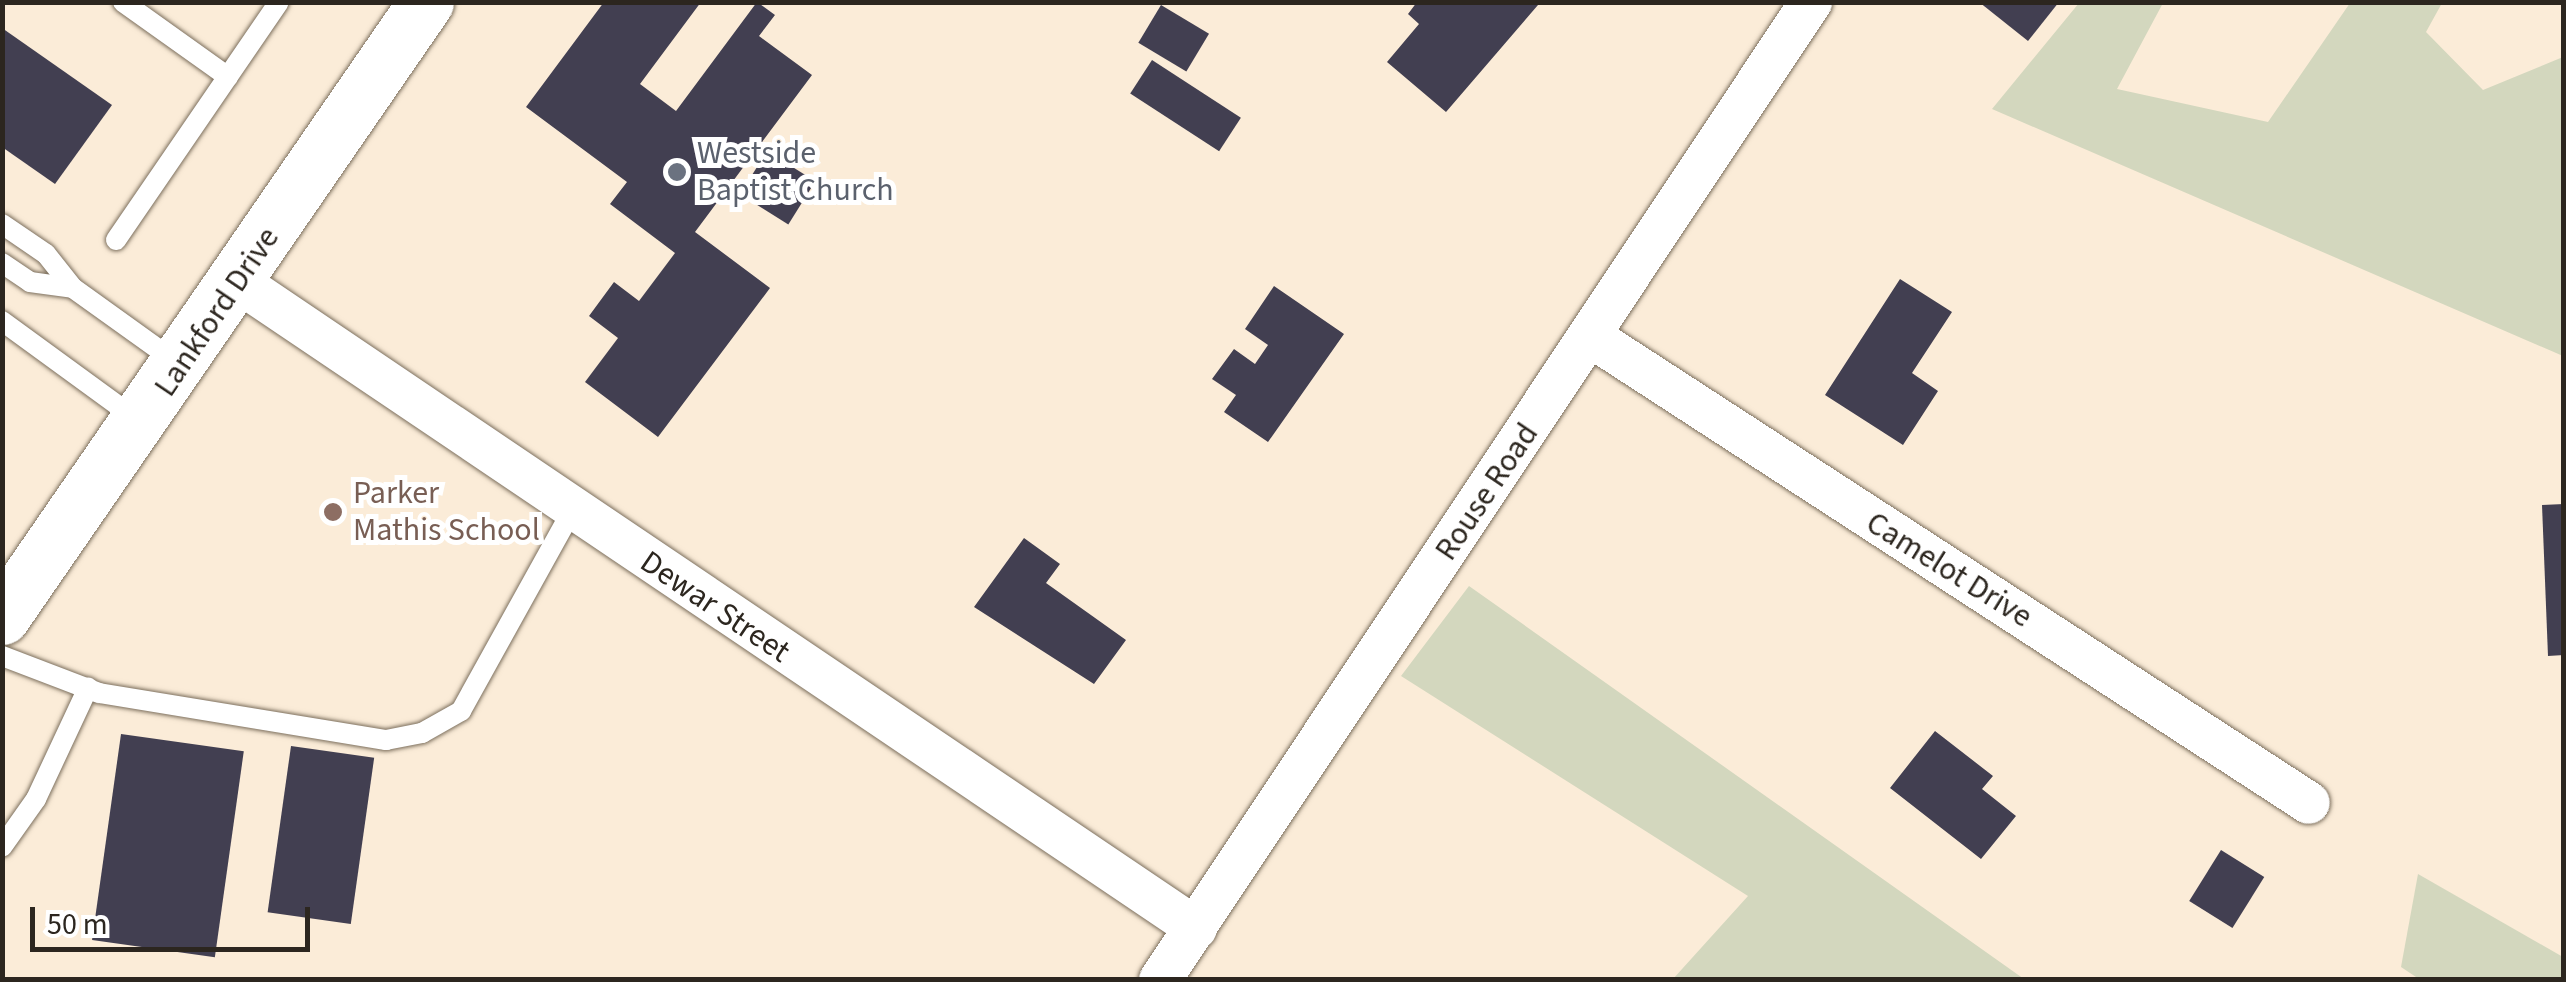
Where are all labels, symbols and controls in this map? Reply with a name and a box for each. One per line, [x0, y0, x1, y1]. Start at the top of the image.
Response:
place label: Westside Baptist Church [697, 135, 894, 210]
marker: Westside Baptist Church [666, 161, 688, 183]
street label: Lankford Drive [146, 220, 288, 404]
street label: Rouse Road [1427, 416, 1547, 568]
place label: Parker Mathis School [353, 475, 540, 550]
marker: Parker Mathis School [322, 501, 344, 523]
street label: Camelot Drive [1859, 504, 2039, 636]
street label: Dewar Street [633, 543, 797, 671]
scale bar [35, 887, 315, 949]
text: 50 m [47, 903, 108, 946]

